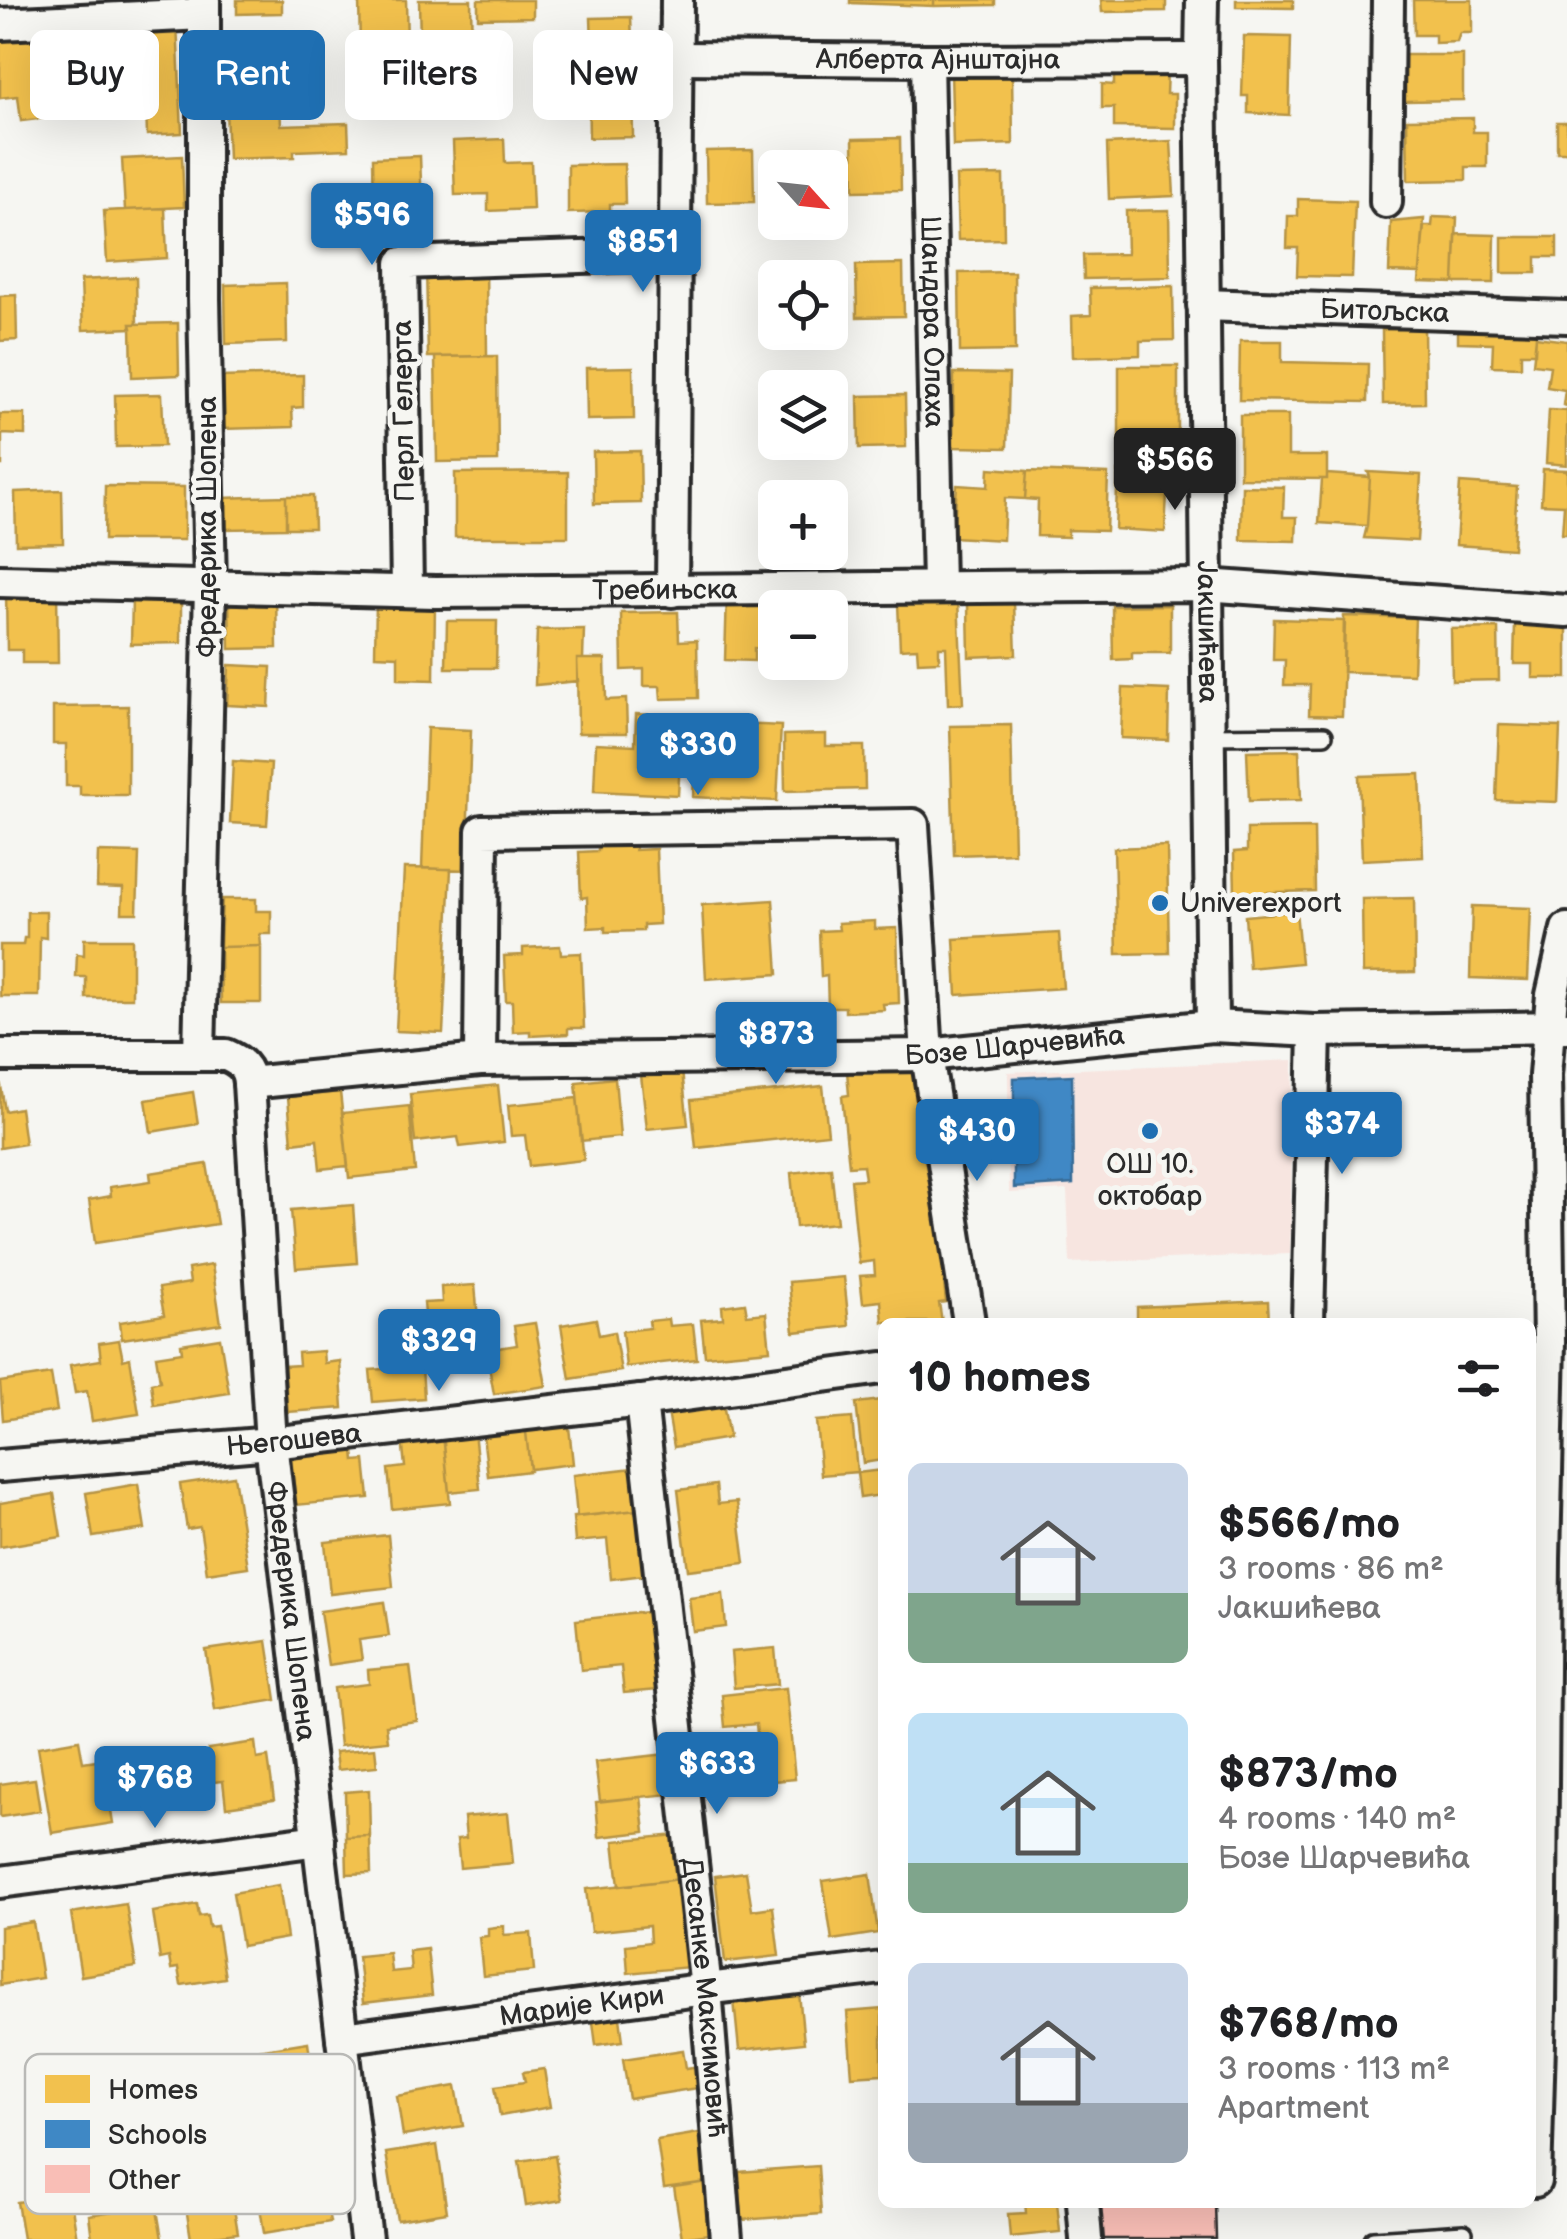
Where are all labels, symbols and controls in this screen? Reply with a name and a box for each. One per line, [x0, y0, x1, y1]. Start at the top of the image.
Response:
chip: Buy [30, 30, 159, 120]
chip: Rent [179, 30, 325, 120]
chip: Filters [345, 30, 513, 120]
chip: New [533, 30, 673, 120]
street label: Алберта Ајнштајна [815, 43, 1061, 77]
north arrow [758, 150, 848, 240]
map controls [758, 150, 848, 680]
pin: $596 [313, 183, 431, 268]
text: $596 [333, 196, 411, 235]
pin: $851 [584, 210, 702, 295]
street label: Шандора Олаха [914, 215, 951, 429]
text: $851 [607, 223, 679, 262]
button: locate [758, 260, 848, 350]
street label: Битољска [1320, 292, 1451, 330]
street label: Перл Гелерта [386, 319, 422, 502]
button: layers [758, 370, 848, 460]
street label: Фредерика Шопена [191, 396, 224, 658]
pin: $566 [1116, 428, 1234, 513]
text: $566 [1136, 441, 1214, 480]
button: + [758, 480, 848, 570]
street label: Јакшићева [1190, 560, 1225, 704]
street label: Требињска [592, 573, 738, 607]
button: − [758, 590, 848, 680]
pin: $330 [639, 713, 757, 798]
text: $330 [659, 726, 737, 765]
place label: Univerexport [1180, 887, 1342, 920]
marker: Univerexport [1149, 892, 1171, 914]
pin: $873 [717, 1002, 835, 1087]
text: $873 [738, 1015, 814, 1054]
street label: Бозе Шарчевића [905, 1018, 1127, 1072]
pin: $374 [1283, 1092, 1401, 1177]
pin: $430 [918, 1099, 1036, 1184]
text: $374 [1304, 1105, 1380, 1144]
text: $430 [938, 1112, 1016, 1151]
marker: ОШ 10. октобар [1139, 1120, 1161, 1142]
place label: ОШ 10. октобар [1098, 1148, 1202, 1213]
pin: $329 [380, 1309, 498, 1394]
text: $329 [400, 1322, 478, 1361]
icon: filters [1451, 1351, 1506, 1406]
text: 10 homes [908, 1353, 1091, 1404]
street label: Његошева [225, 1416, 364, 1463]
street label: Фредерика Шопена [259, 1479, 323, 1743]
text: $566/mo [1218, 1499, 1400, 1550]
icon: home [988, 1503, 1108, 1623]
text: 3 rooms · 86 m² [1218, 1550, 1444, 1589]
text: Јакшићева [1218, 1589, 1381, 1628]
pin: $633 [658, 1732, 776, 1817]
text: $633 [678, 1745, 756, 1784]
pin: $768 [96, 1746, 214, 1831]
text: $873/mo [1218, 1749, 1398, 1800]
icon: home [988, 1753, 1108, 1873]
text: $768 [116, 1759, 194, 1798]
text: 4 rooms · 140 m² [1218, 1800, 1456, 1839]
text: Бозе Шарчевића [1218, 1839, 1470, 1878]
street label: Десанке Максимовић [675, 1856, 734, 2139]
street label: Марије Кири [497, 1978, 666, 2033]
text: $768/mo [1218, 1999, 1399, 2050]
icon: home [988, 2003, 1108, 2123]
text: 3 rooms · 113 m² [1218, 2050, 1450, 2089]
legend [25, 2054, 355, 2214]
text: Homes [108, 2074, 198, 2107]
text: Apartment [1218, 2089, 1369, 2128]
text: Schools [108, 2119, 207, 2152]
text: Other [108, 2164, 181, 2197]

